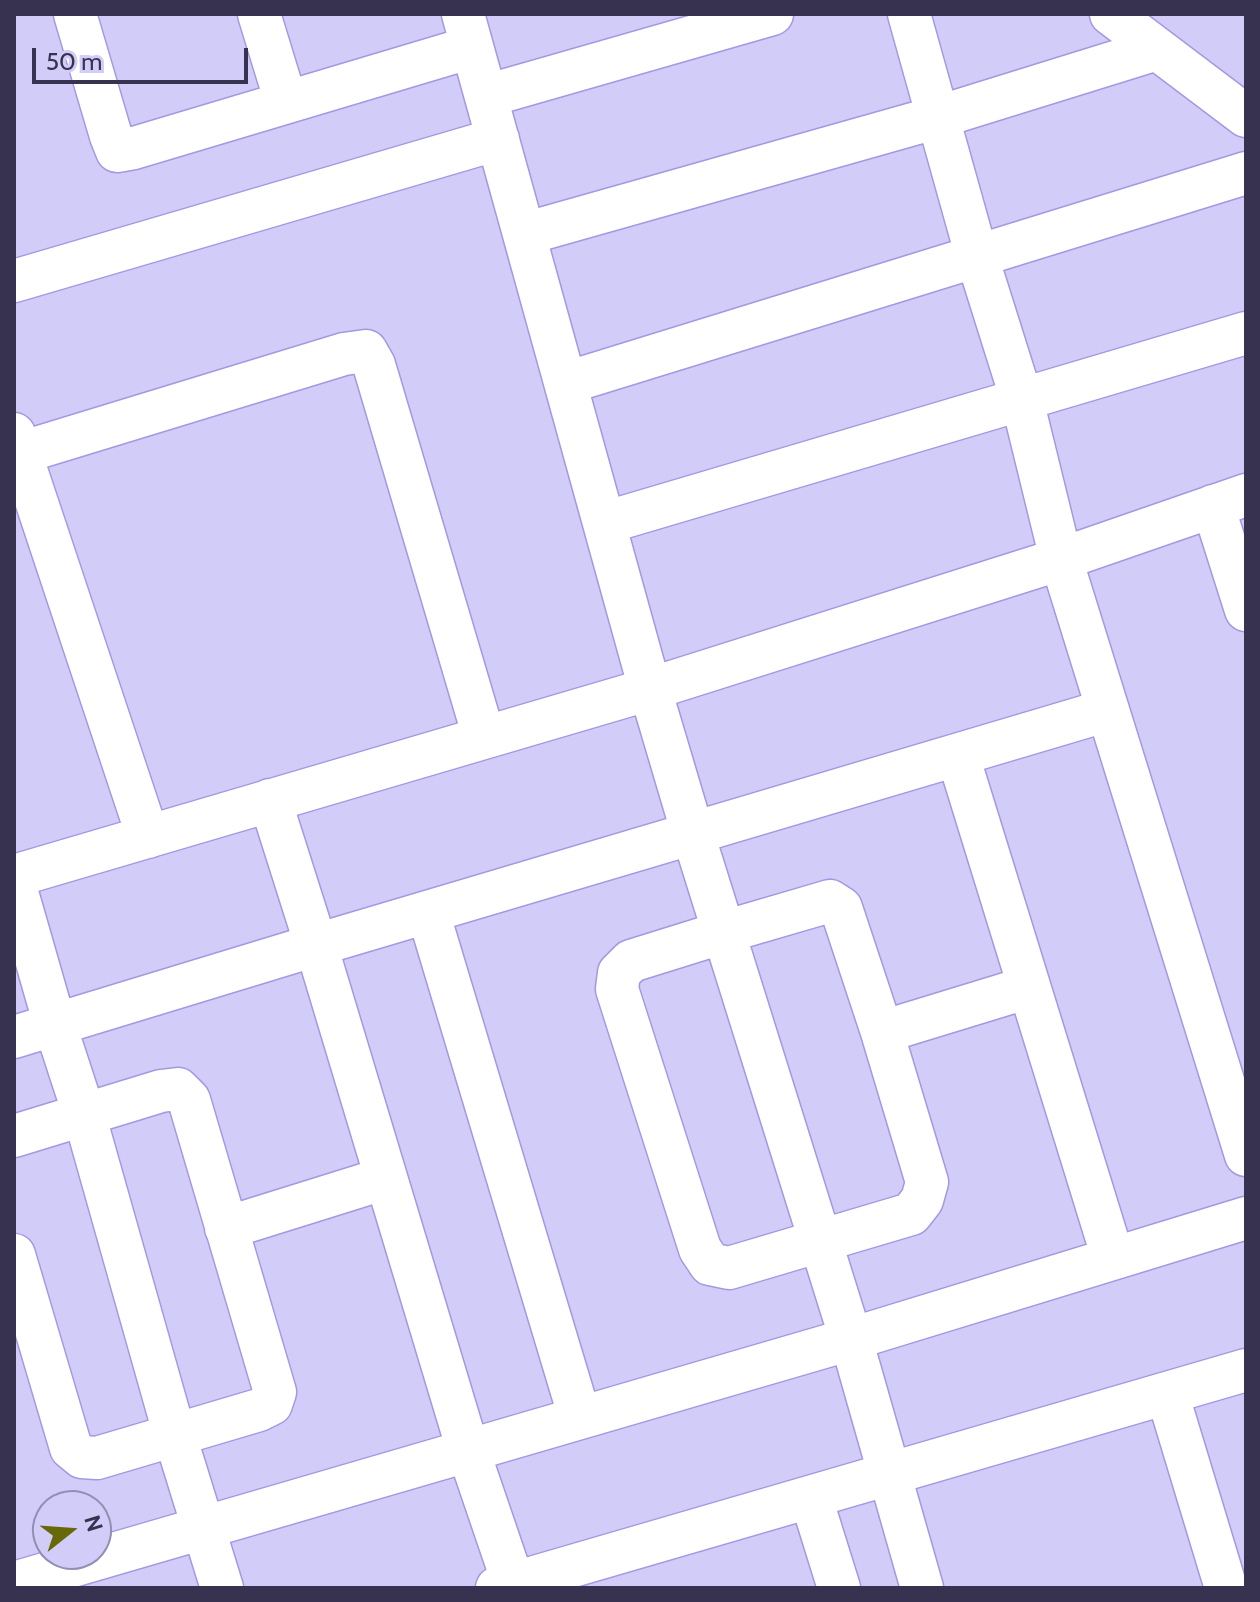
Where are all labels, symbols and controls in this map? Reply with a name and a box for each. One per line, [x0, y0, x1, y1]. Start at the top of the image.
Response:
scale bar [36, 32, 252, 82]
text: 50 m [46, 47, 102, 76]
north arrow [32, 1490, 112, 1570]
text: N [78, 1512, 109, 1535]

